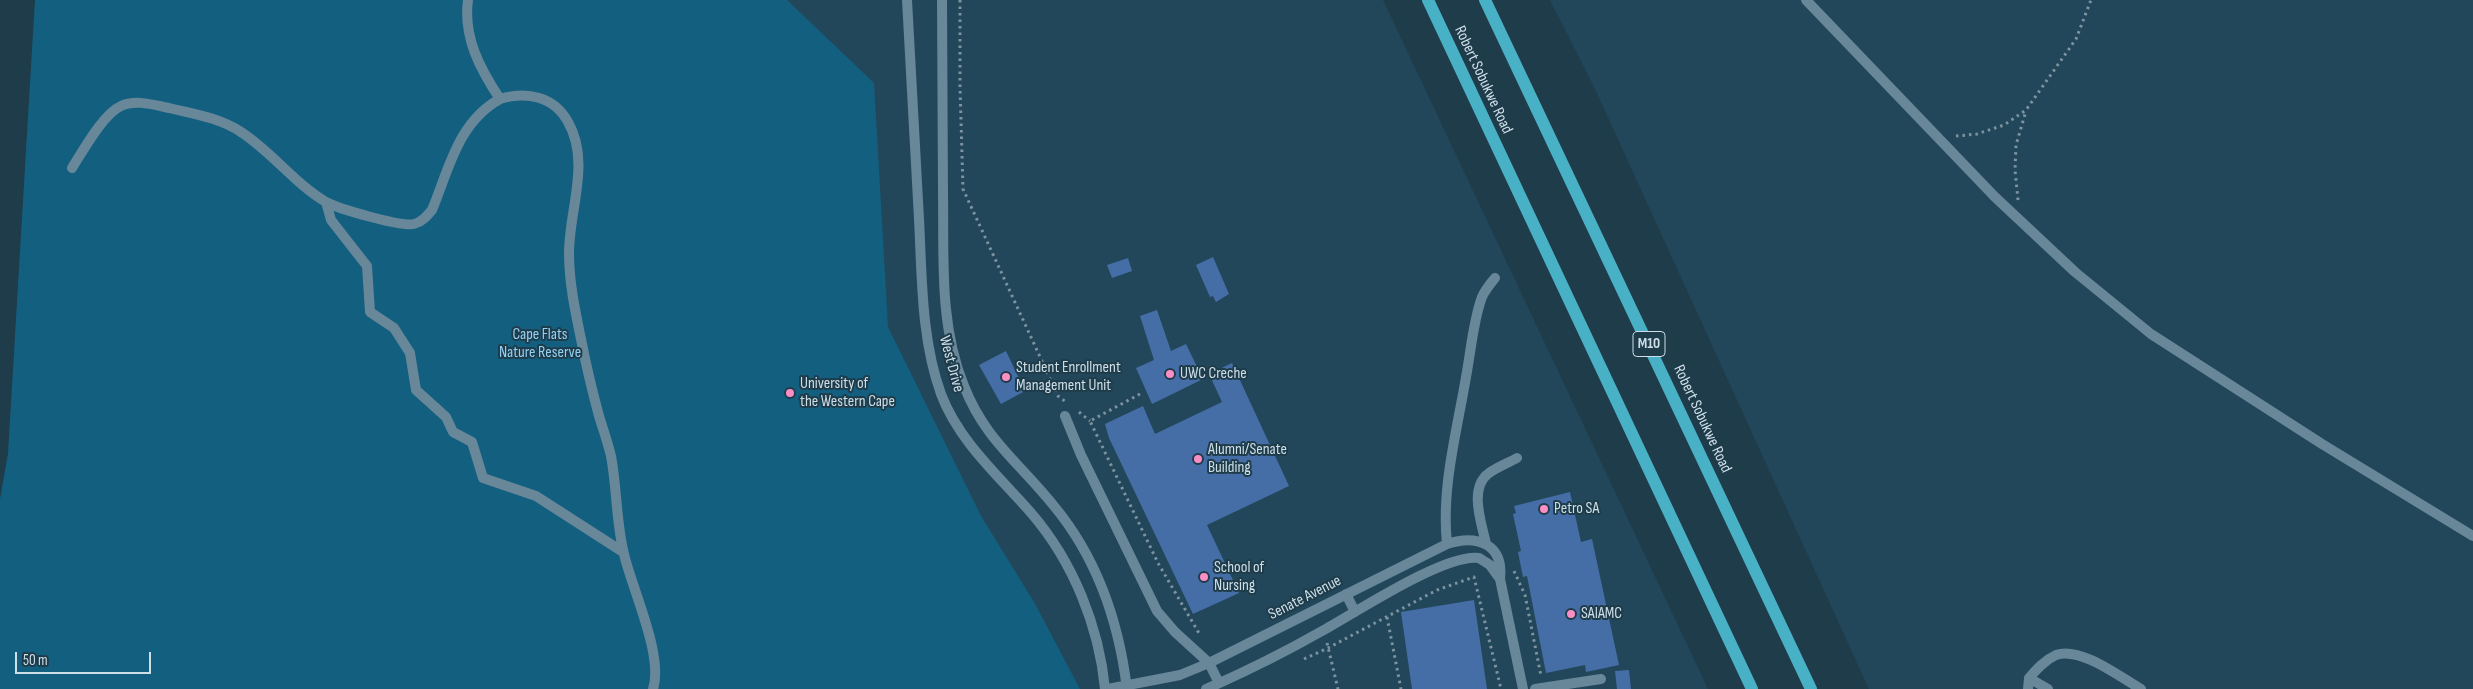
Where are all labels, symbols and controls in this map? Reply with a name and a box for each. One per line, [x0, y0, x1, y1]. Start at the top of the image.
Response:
street label: Robert Sobukwe Road [1450, 23, 1516, 137]
park label: Cape Flats Nature Reserve [499, 325, 581, 363]
road number: M10 [1633, 332, 1665, 356]
street label: West Drive [934, 334, 968, 394]
place label: Student Enrollment Management Unit [1016, 358, 1121, 396]
street label: Robert Sobukwe Road [1669, 362, 1735, 476]
place label: UWC Creche [1180, 364, 1247, 384]
marker: UWC Creche [1164, 368, 1176, 380]
marker: Student Enrollment Management Unit [1000, 371, 1012, 383]
place label: University of the Western Cape [800, 374, 895, 412]
marker: University of the Western Cape [784, 387, 796, 399]
place label: Alumni/Senate Building [1208, 440, 1287, 478]
marker: Alumni/Senate Building [1192, 453, 1204, 465]
place label: Petro SA [1554, 499, 1599, 519]
marker: Petro SA [1538, 503, 1550, 515]
place label: School of Nursing [1214, 558, 1264, 596]
marker: School of Nursing [1198, 571, 1210, 583]
street label: Senate Avenue [1265, 571, 1345, 625]
place label: SAIAMC [1581, 604, 1622, 624]
marker: SAIAMC [1565, 608, 1577, 620]
scale bar [18, 642, 154, 674]
text: 50 m [23, 651, 48, 670]

